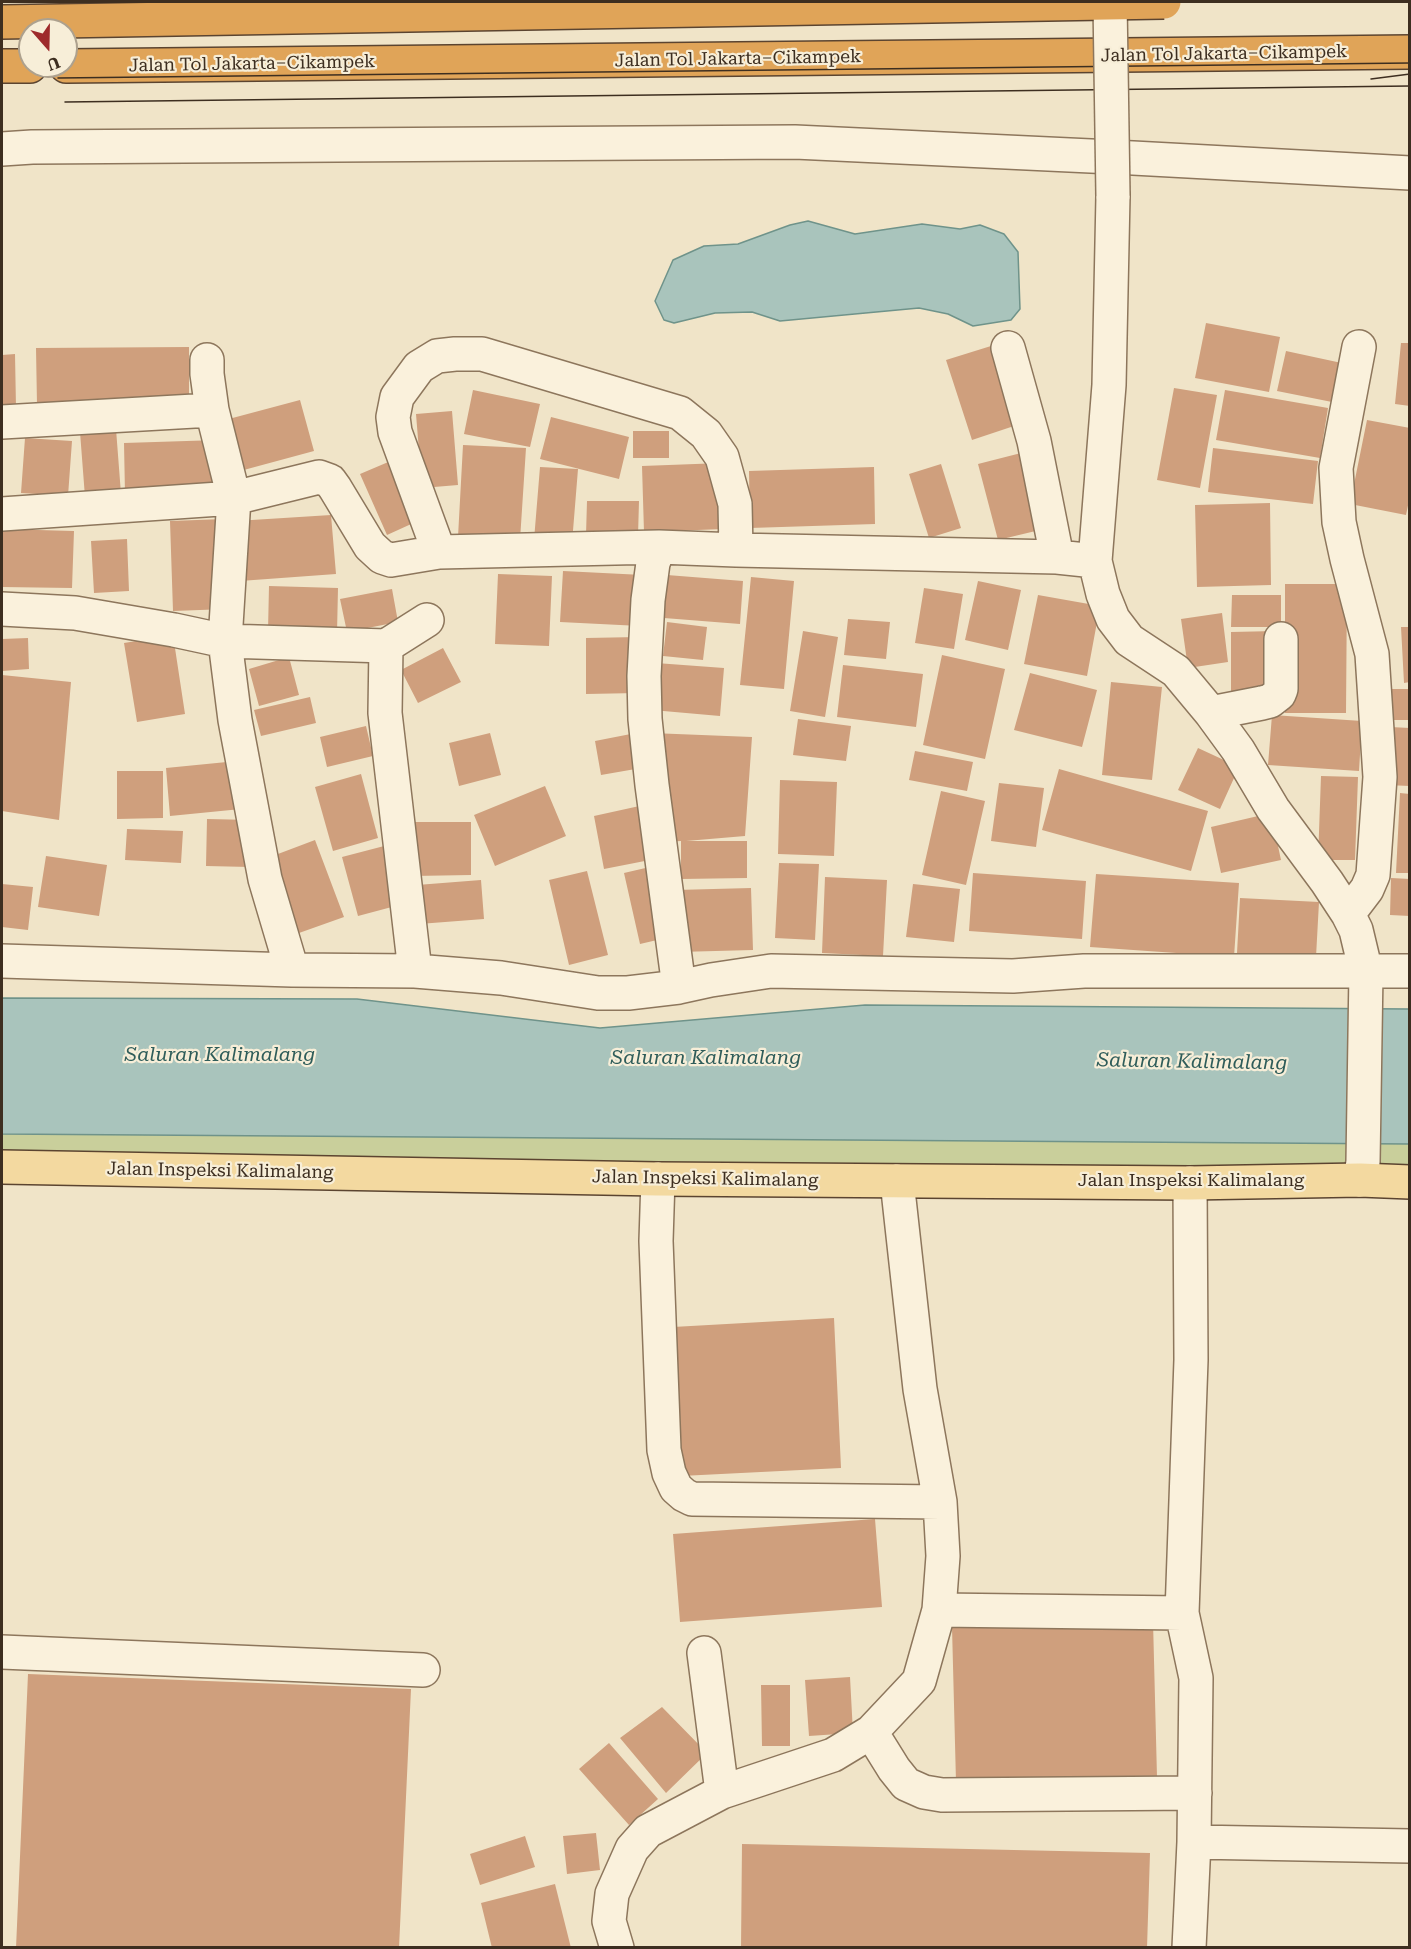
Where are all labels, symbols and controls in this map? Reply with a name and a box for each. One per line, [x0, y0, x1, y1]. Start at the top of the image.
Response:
north arrow [18, 18, 78, 78]
street label: Jalan Tol Jakarta–Cikampek [1101, 41, 1347, 67]
street label: Jalan Tol Jakarta–Cikampek [615, 46, 861, 72]
street label: Jalan Tol Jakarta–Cikampek [129, 51, 375, 77]
text: U [45, 52, 63, 75]
water label: Saluran Kalimalang [125, 1043, 315, 1067]
water label: Saluran Kalimalang [611, 1046, 801, 1070]
water label: Saluran Kalimalang [1097, 1048, 1287, 1076]
street label: Jalan Inspeksi Kalimalang [107, 1158, 333, 1184]
street label: Jalan Inspeksi Kalimalang [592, 1166, 818, 1192]
street label: Jalan Inspeksi Kalimalang [1078, 1170, 1304, 1192]

